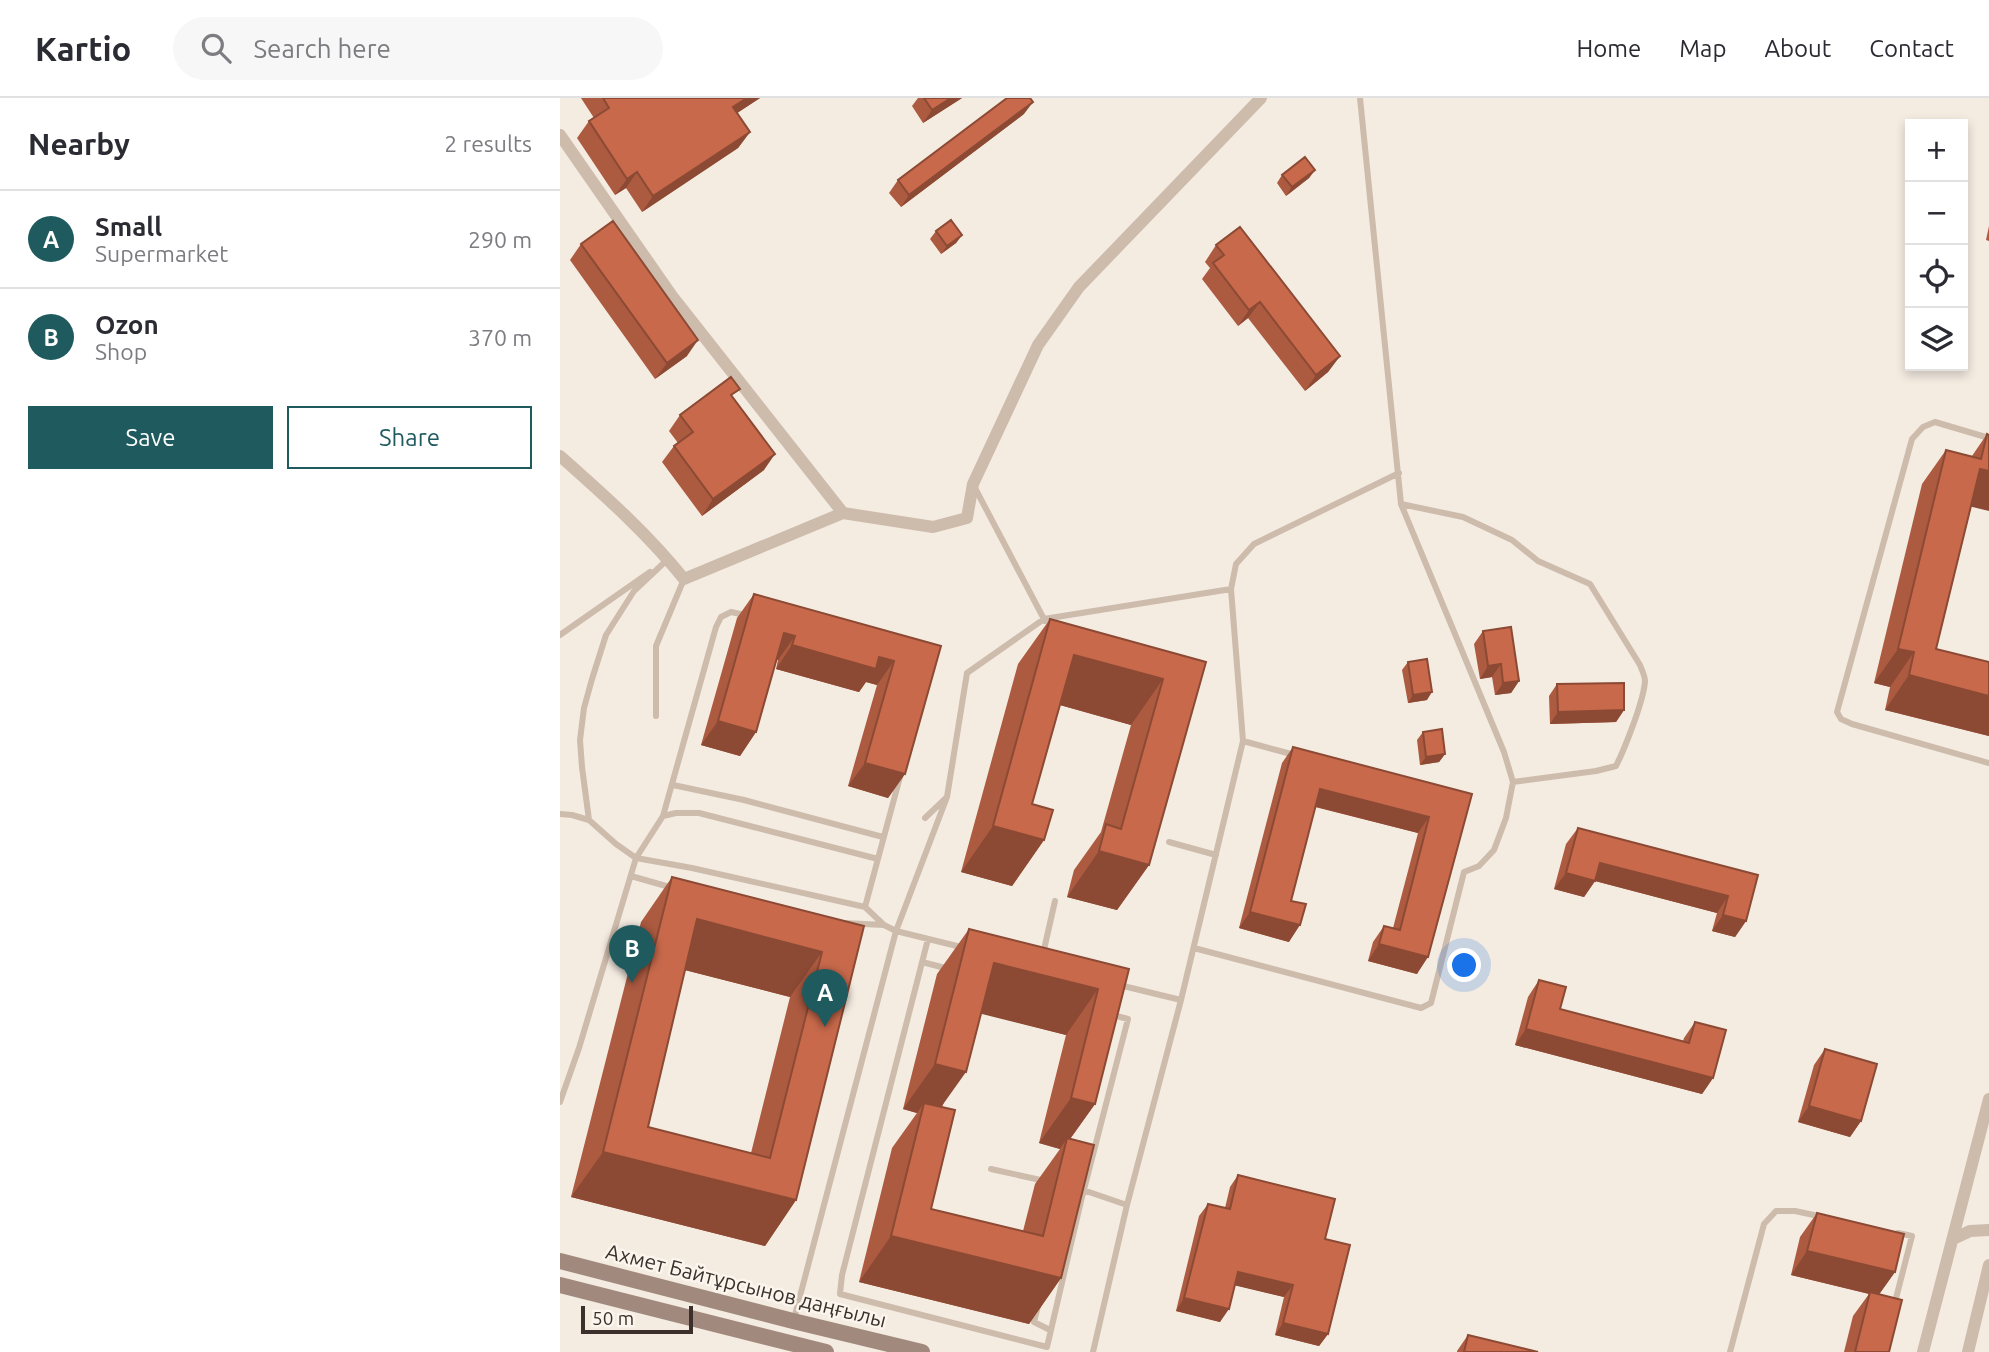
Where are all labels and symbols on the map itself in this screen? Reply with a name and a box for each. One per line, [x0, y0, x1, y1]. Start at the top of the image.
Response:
pin: B [609, 925, 655, 983]
your location [1447, 948, 1481, 982]
pin: A [802, 969, 848, 1027]
street label: Ахмет Байтұрсынов даңғылы [603, 1239, 889, 1332]
scale bar [581, 1303, 693, 1335]

